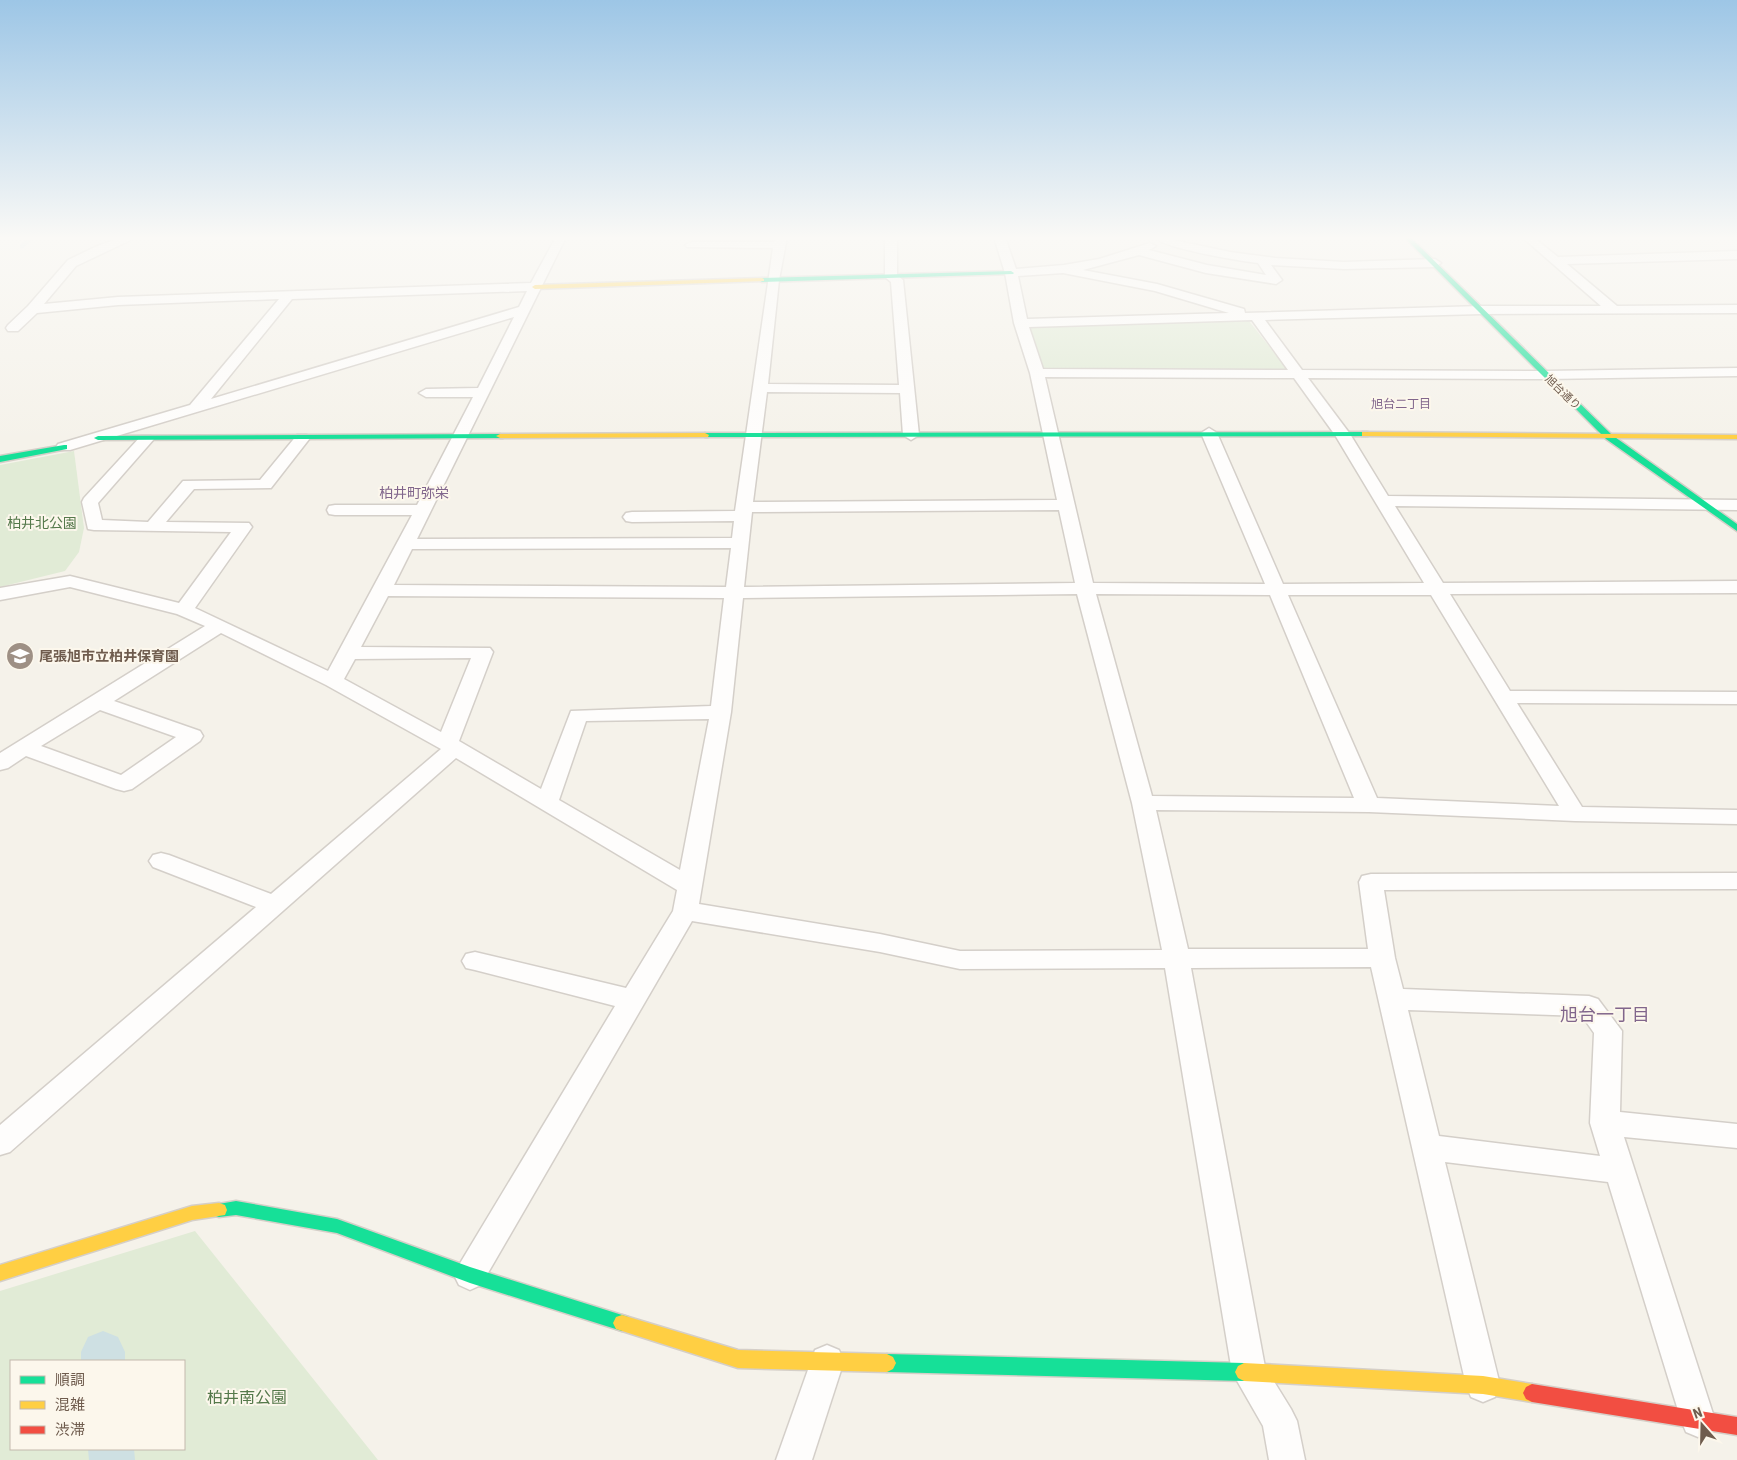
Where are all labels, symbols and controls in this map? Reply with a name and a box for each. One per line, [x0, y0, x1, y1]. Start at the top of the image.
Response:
street label: 旭台通り [1542, 372, 1583, 412]
district label: 旭台二丁目 [1371, 397, 1431, 411]
district label: 柏井町弥栄 [379, 485, 449, 501]
park label: 柏井北公園 [7, 515, 77, 531]
school or university icon: 尾張旭市立柏井保育園 [5, 641, 35, 671]
place label: 尾張旭市立柏井保育園 [39, 648, 179, 664]
district label: 旭台一丁目 [1560, 1004, 1650, 1025]
legend [10, 1360, 185, 1450]
text: 順調 [55, 1371, 85, 1389]
park label: 柏井南公園 [207, 1388, 287, 1407]
text: 混雑 [55, 1396, 85, 1414]
north arrow [1677, 1400, 1727, 1450]
text: N [1691, 1404, 1704, 1422]
text: 渋滞 [55, 1421, 85, 1439]

